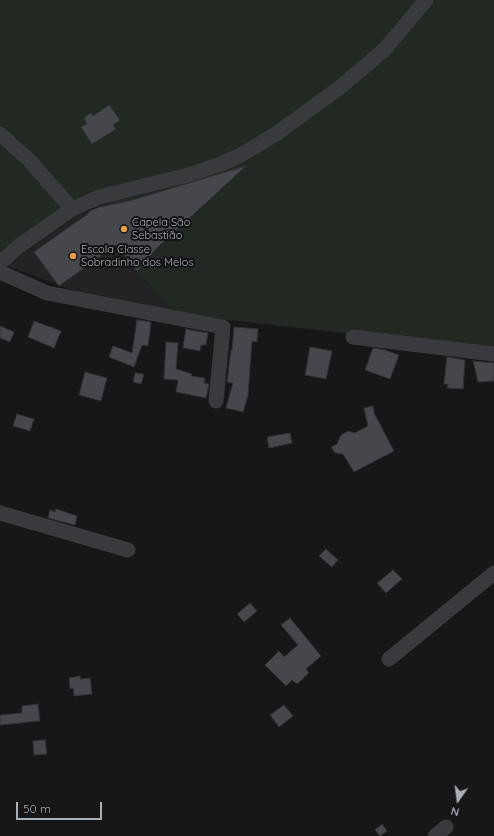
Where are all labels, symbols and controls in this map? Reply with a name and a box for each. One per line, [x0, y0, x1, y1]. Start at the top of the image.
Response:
place label: Capela São Sebastião [132, 216, 190, 242]
marker: Capela São Sebastião [119, 224, 129, 234]
place label: Escola Classe Sobradinho dos Melos [81, 243, 194, 269]
marker: Escola Classe Sobradinho dos Melos [68, 251, 78, 261]
north arrow [438, 780, 478, 820]
scale bar [18, 794, 104, 820]
text: 50 m [23, 801, 51, 816]
text: N [449, 804, 461, 819]

